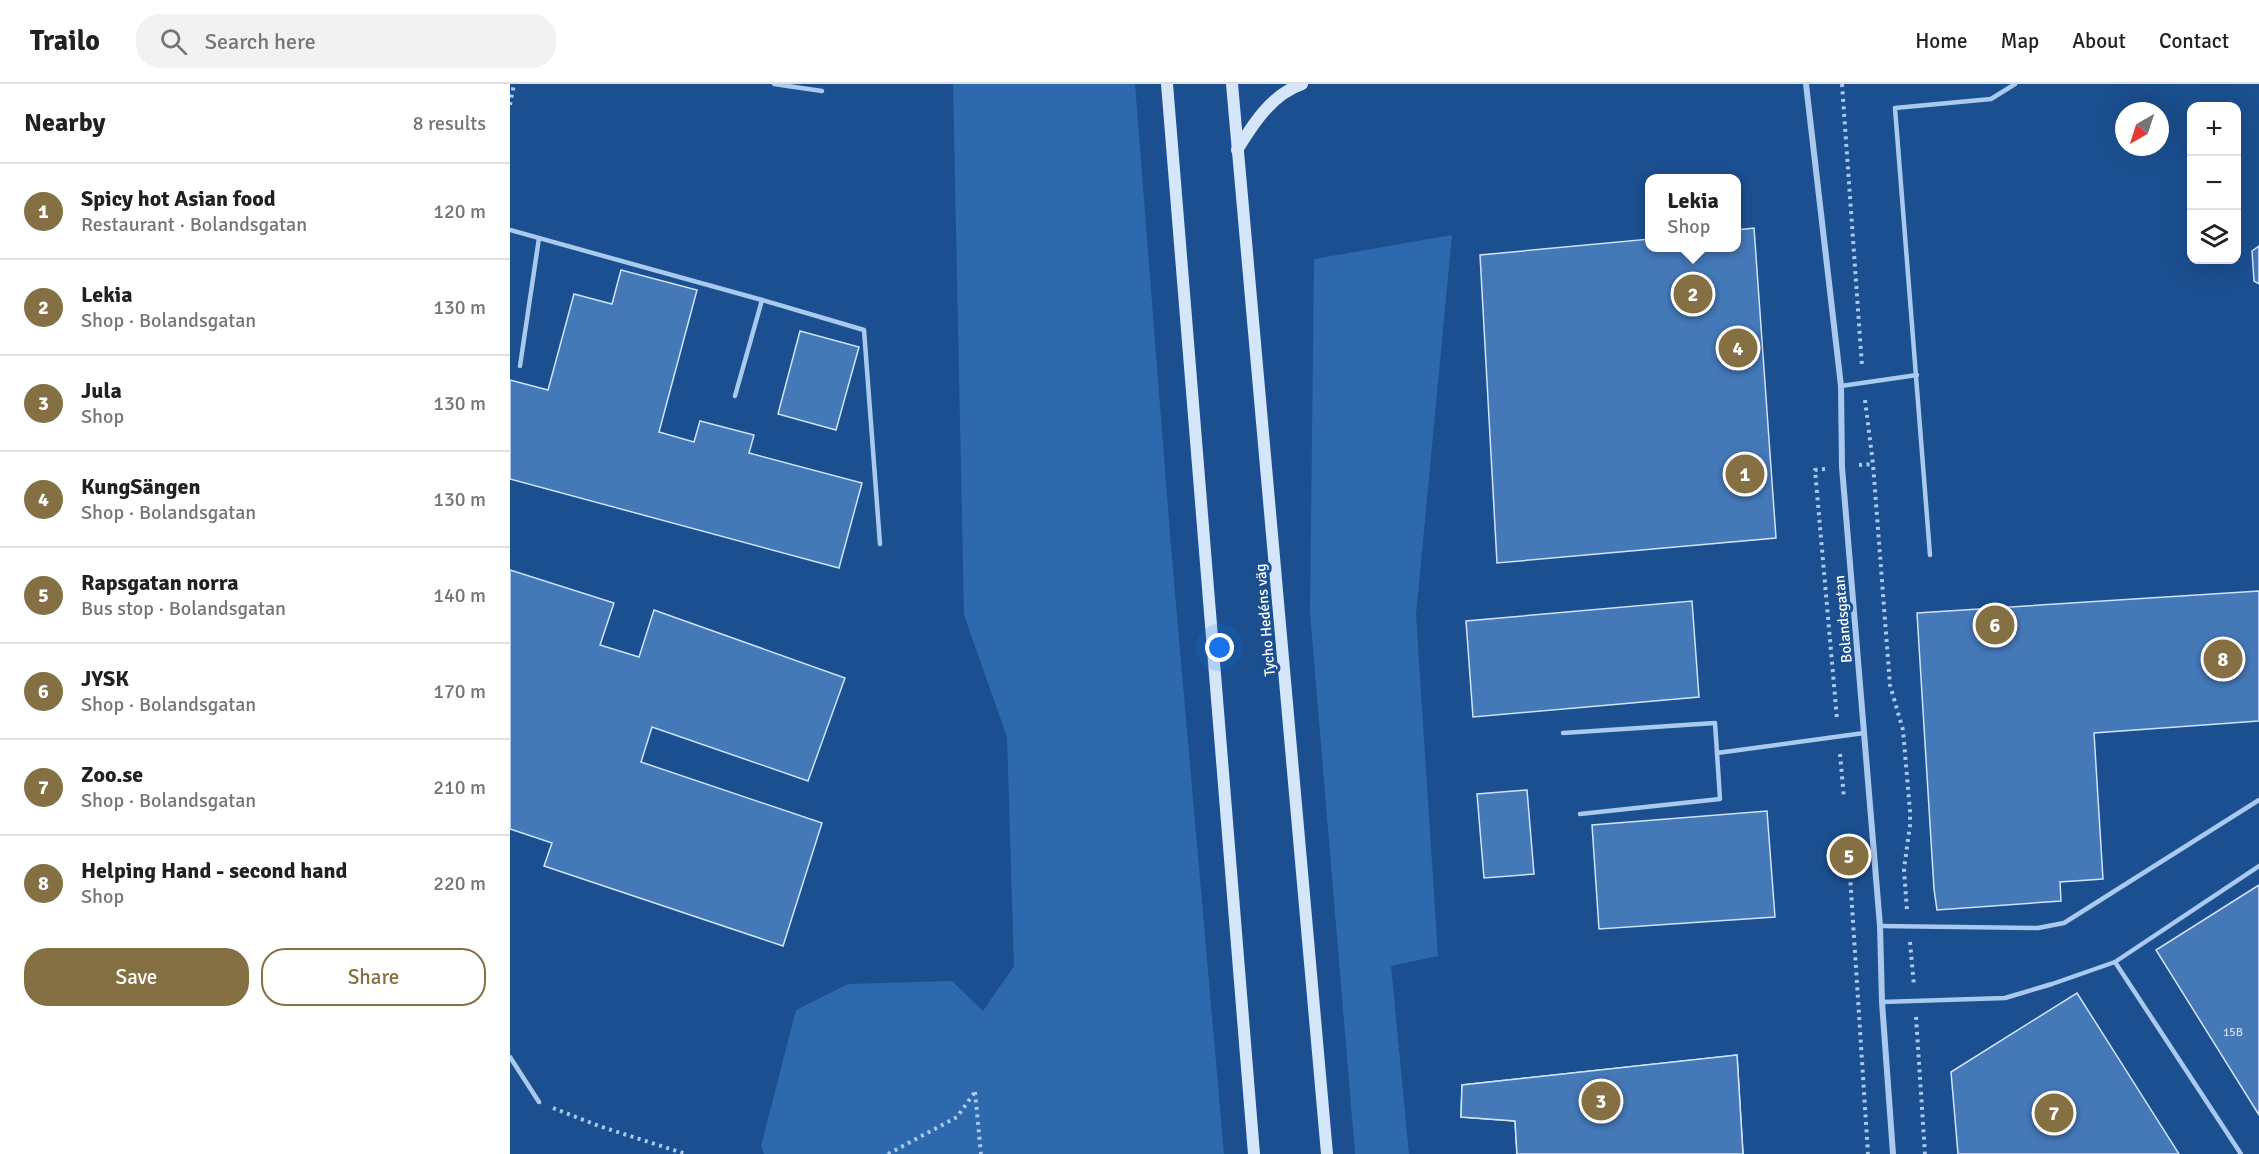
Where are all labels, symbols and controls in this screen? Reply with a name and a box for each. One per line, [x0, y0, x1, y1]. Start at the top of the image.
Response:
search box [136, 14, 556, 68]
text: Trailo [30, 24, 100, 58]
icon: search [157, 25, 190, 58]
text: Search here [205, 28, 316, 55]
text: Home [1915, 28, 1968, 54]
text: Map [2001, 28, 2039, 54]
text: About [2072, 28, 2126, 54]
text: Contact [2159, 28, 2229, 54]
north arrow [2115, 102, 2169, 156]
map controls [2187, 102, 2241, 264]
button: + [2187, 102, 2241, 156]
text: Nearby [24, 107, 105, 139]
text: 8 results [413, 111, 486, 136]
button: − [2187, 156, 2241, 210]
popup [1645, 174, 1741, 252]
text: Spicy hot Asian food [81, 185, 276, 212]
text: Lekia [1667, 187, 1719, 214]
text: 1 [38, 199, 49, 224]
text: 120 m [433, 199, 486, 224]
button: layers [2187, 210, 2241, 264]
text: Restaurant · Bolandsgatan [81, 212, 307, 237]
text: Shop [1667, 214, 1710, 239]
pin: 2 [1674, 272, 1712, 316]
text: Lekia [81, 281, 132, 308]
text: 2 [38, 295, 49, 320]
text: 130 m [433, 295, 486, 320]
text: Shop · Bolandsgatan [81, 308, 256, 333]
pin: 4 [1718, 326, 1758, 370]
text: Jula [81, 377, 122, 404]
text: 3 [38, 391, 49, 416]
text: 130 m [433, 391, 486, 416]
text: Shop [81, 404, 124, 429]
pin: 1 [1726, 452, 1764, 496]
text: KungSängen [81, 473, 201, 500]
text: 4 [38, 487, 49, 512]
text: 130 m [433, 487, 486, 512]
text: Shop · Bolandsgatan [81, 500, 256, 525]
street label: Tycho Hedéns väg [1251, 563, 1279, 677]
text: Rapsgatan norra [81, 569, 239, 596]
street label: Bolandsgatan [1830, 574, 1856, 664]
text: 5 [38, 583, 49, 608]
text: 140 m [433, 583, 486, 608]
text: Bus stop · Bolandsgatan [81, 596, 286, 621]
pin: 6 [1976, 602, 2014, 648]
your location [1205, 633, 1234, 662]
pin: 8 [2204, 636, 2242, 682]
text: JYSK [81, 665, 129, 692]
text: 6 [38, 679, 49, 704]
text: 170 m [433, 679, 486, 704]
text: Shop · Bolandsgatan [81, 692, 256, 717]
text: Zoo.se [81, 761, 143, 788]
text: 7 [38, 775, 49, 800]
text: 210 m [433, 775, 486, 800]
text: Shop · Bolandsgatan [81, 788, 256, 813]
pin: 5 [1830, 834, 1868, 878]
text: Helping Hand - second hand [81, 857, 347, 884]
text: 8 [38, 871, 49, 896]
text: 220 m [433, 871, 486, 896]
text: Shop [81, 884, 124, 909]
button: Save [24, 948, 249, 1006]
button: Share [261, 948, 486, 1006]
house number: 15B [2223, 1025, 2243, 1040]
pin: 3 [1582, 1078, 1620, 1124]
pin: 7 [2034, 1090, 2074, 1136]

